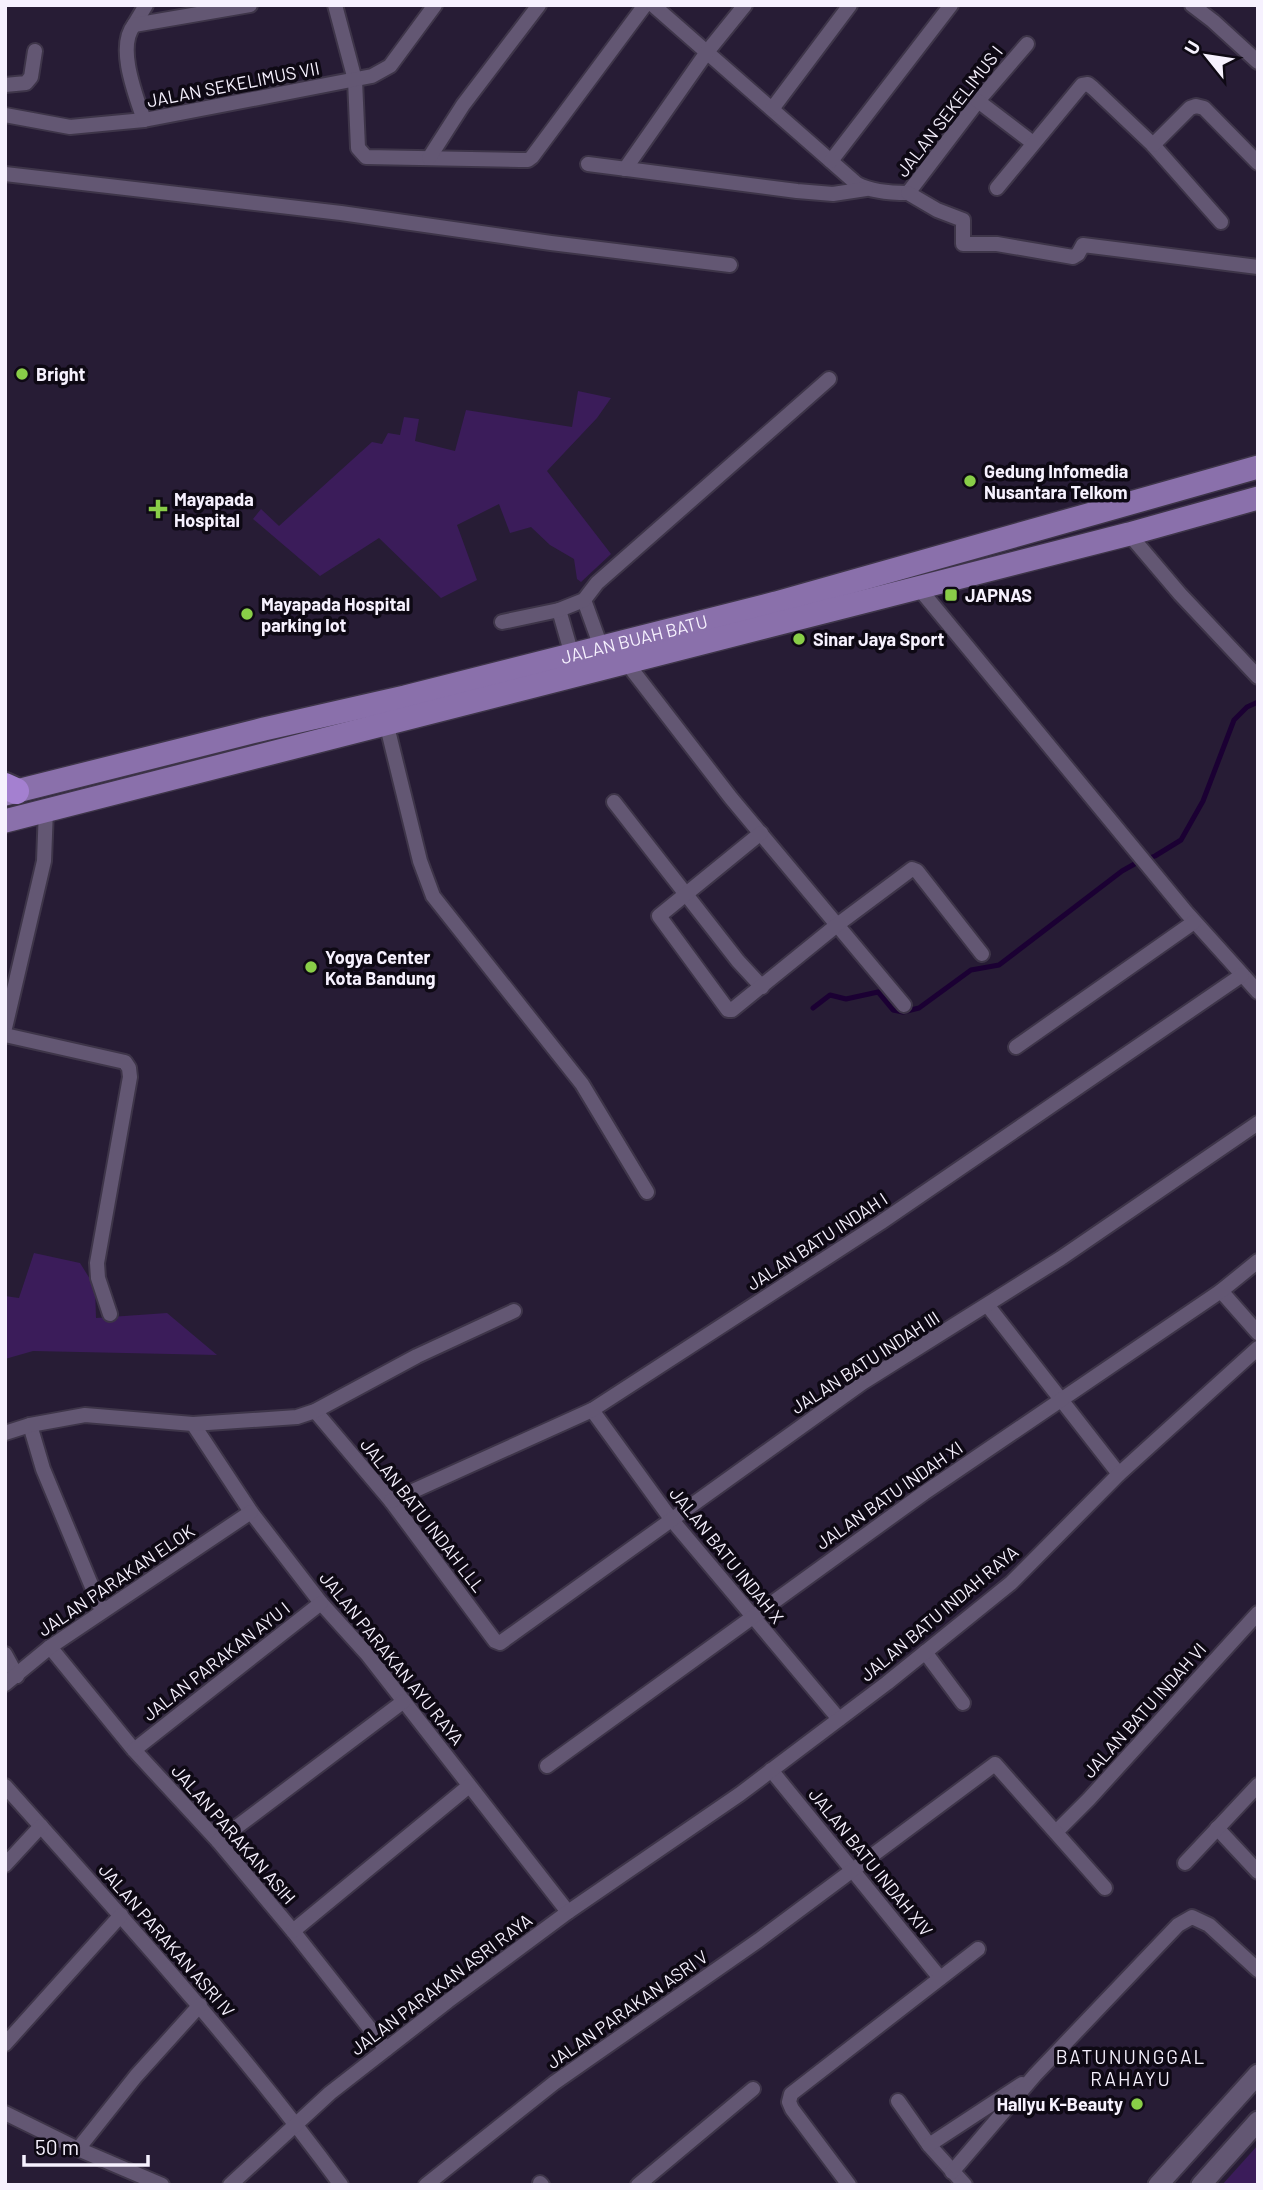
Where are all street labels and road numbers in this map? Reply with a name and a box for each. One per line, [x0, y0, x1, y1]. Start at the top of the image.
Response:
street label: JALAN SEKELIMUS I [891, 41, 1007, 181]
street label: JALAN SEKELIMUS VII [145, 56, 321, 112]
street label: JALAN BUAH BATU [558, 610, 710, 668]
street label: JALAN BATU INDAH I [743, 1187, 891, 1295]
street label: JALAN BATU INDAH III [787, 1306, 943, 1418]
street label: JALAN BATU INDAH LLL [356, 1434, 490, 1596]
street label: JALAN BATU INDAH XI [811, 1436, 967, 1554]
street label: JALAN BATU INDAH X [665, 1482, 789, 1628]
street label: JALAN PARAKAN ELOK [34, 1519, 198, 1641]
street label: JALAN BATU INDAH RAYA [855, 1540, 1023, 1686]
street label: JALAN PARAKAN AYU RAYA [315, 1567, 469, 1749]
street label: JALAN PARAKAN AYU I [138, 1597, 294, 1725]
street label: JALAN BATU INDAH VI [1078, 1638, 1210, 1782]
street label: JALAN PARAKAN ASIH [167, 1760, 301, 1908]
street label: JALAN BATU INDAH XIV [804, 1783, 938, 1941]
street label: JALAN PARAKAN ASRI IV [94, 1859, 240, 2022]
street label: JALAN PARAKAN ASRI RAYA [346, 1908, 536, 2060]
street label: JALAN PARAKAN ASRI V [542, 1945, 712, 2073]

